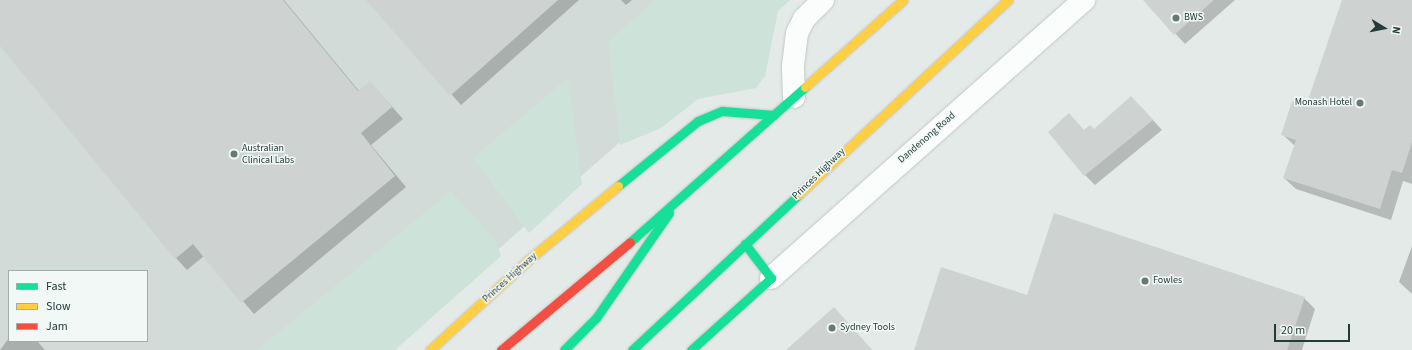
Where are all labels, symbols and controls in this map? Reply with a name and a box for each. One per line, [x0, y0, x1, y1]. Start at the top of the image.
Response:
north arrow [1364, 8, 1404, 48]
place label: BWS [1184, 12, 1203, 24]
marker: BWS [1171, 13, 1181, 23]
text: N [1388, 25, 1404, 35]
place label: Monash Hotel [1295, 97, 1352, 109]
marker: Monash Hotel [1355, 98, 1365, 108]
street label: Dandenong Road [896, 110, 958, 166]
place label: Australian Clinical Labs [242, 142, 294, 166]
street label: Princes Highway [790, 146, 848, 202]
marker: Australian Clinical Labs [229, 149, 239, 159]
street label: Princes Highway [480, 251, 540, 305]
legend [8, 270, 148, 342]
place label: Fowles [1153, 275, 1182, 287]
marker: Fowles [1140, 276, 1150, 286]
text: Fast [46, 278, 66, 295]
text: Slow [46, 298, 71, 315]
scale bar [1276, 316, 1352, 342]
text: Jam [46, 318, 68, 335]
place label: Sydney Tools [840, 322, 895, 334]
text: 20 m [1281, 322, 1305, 339]
marker: Sydney Tools [827, 323, 837, 333]

